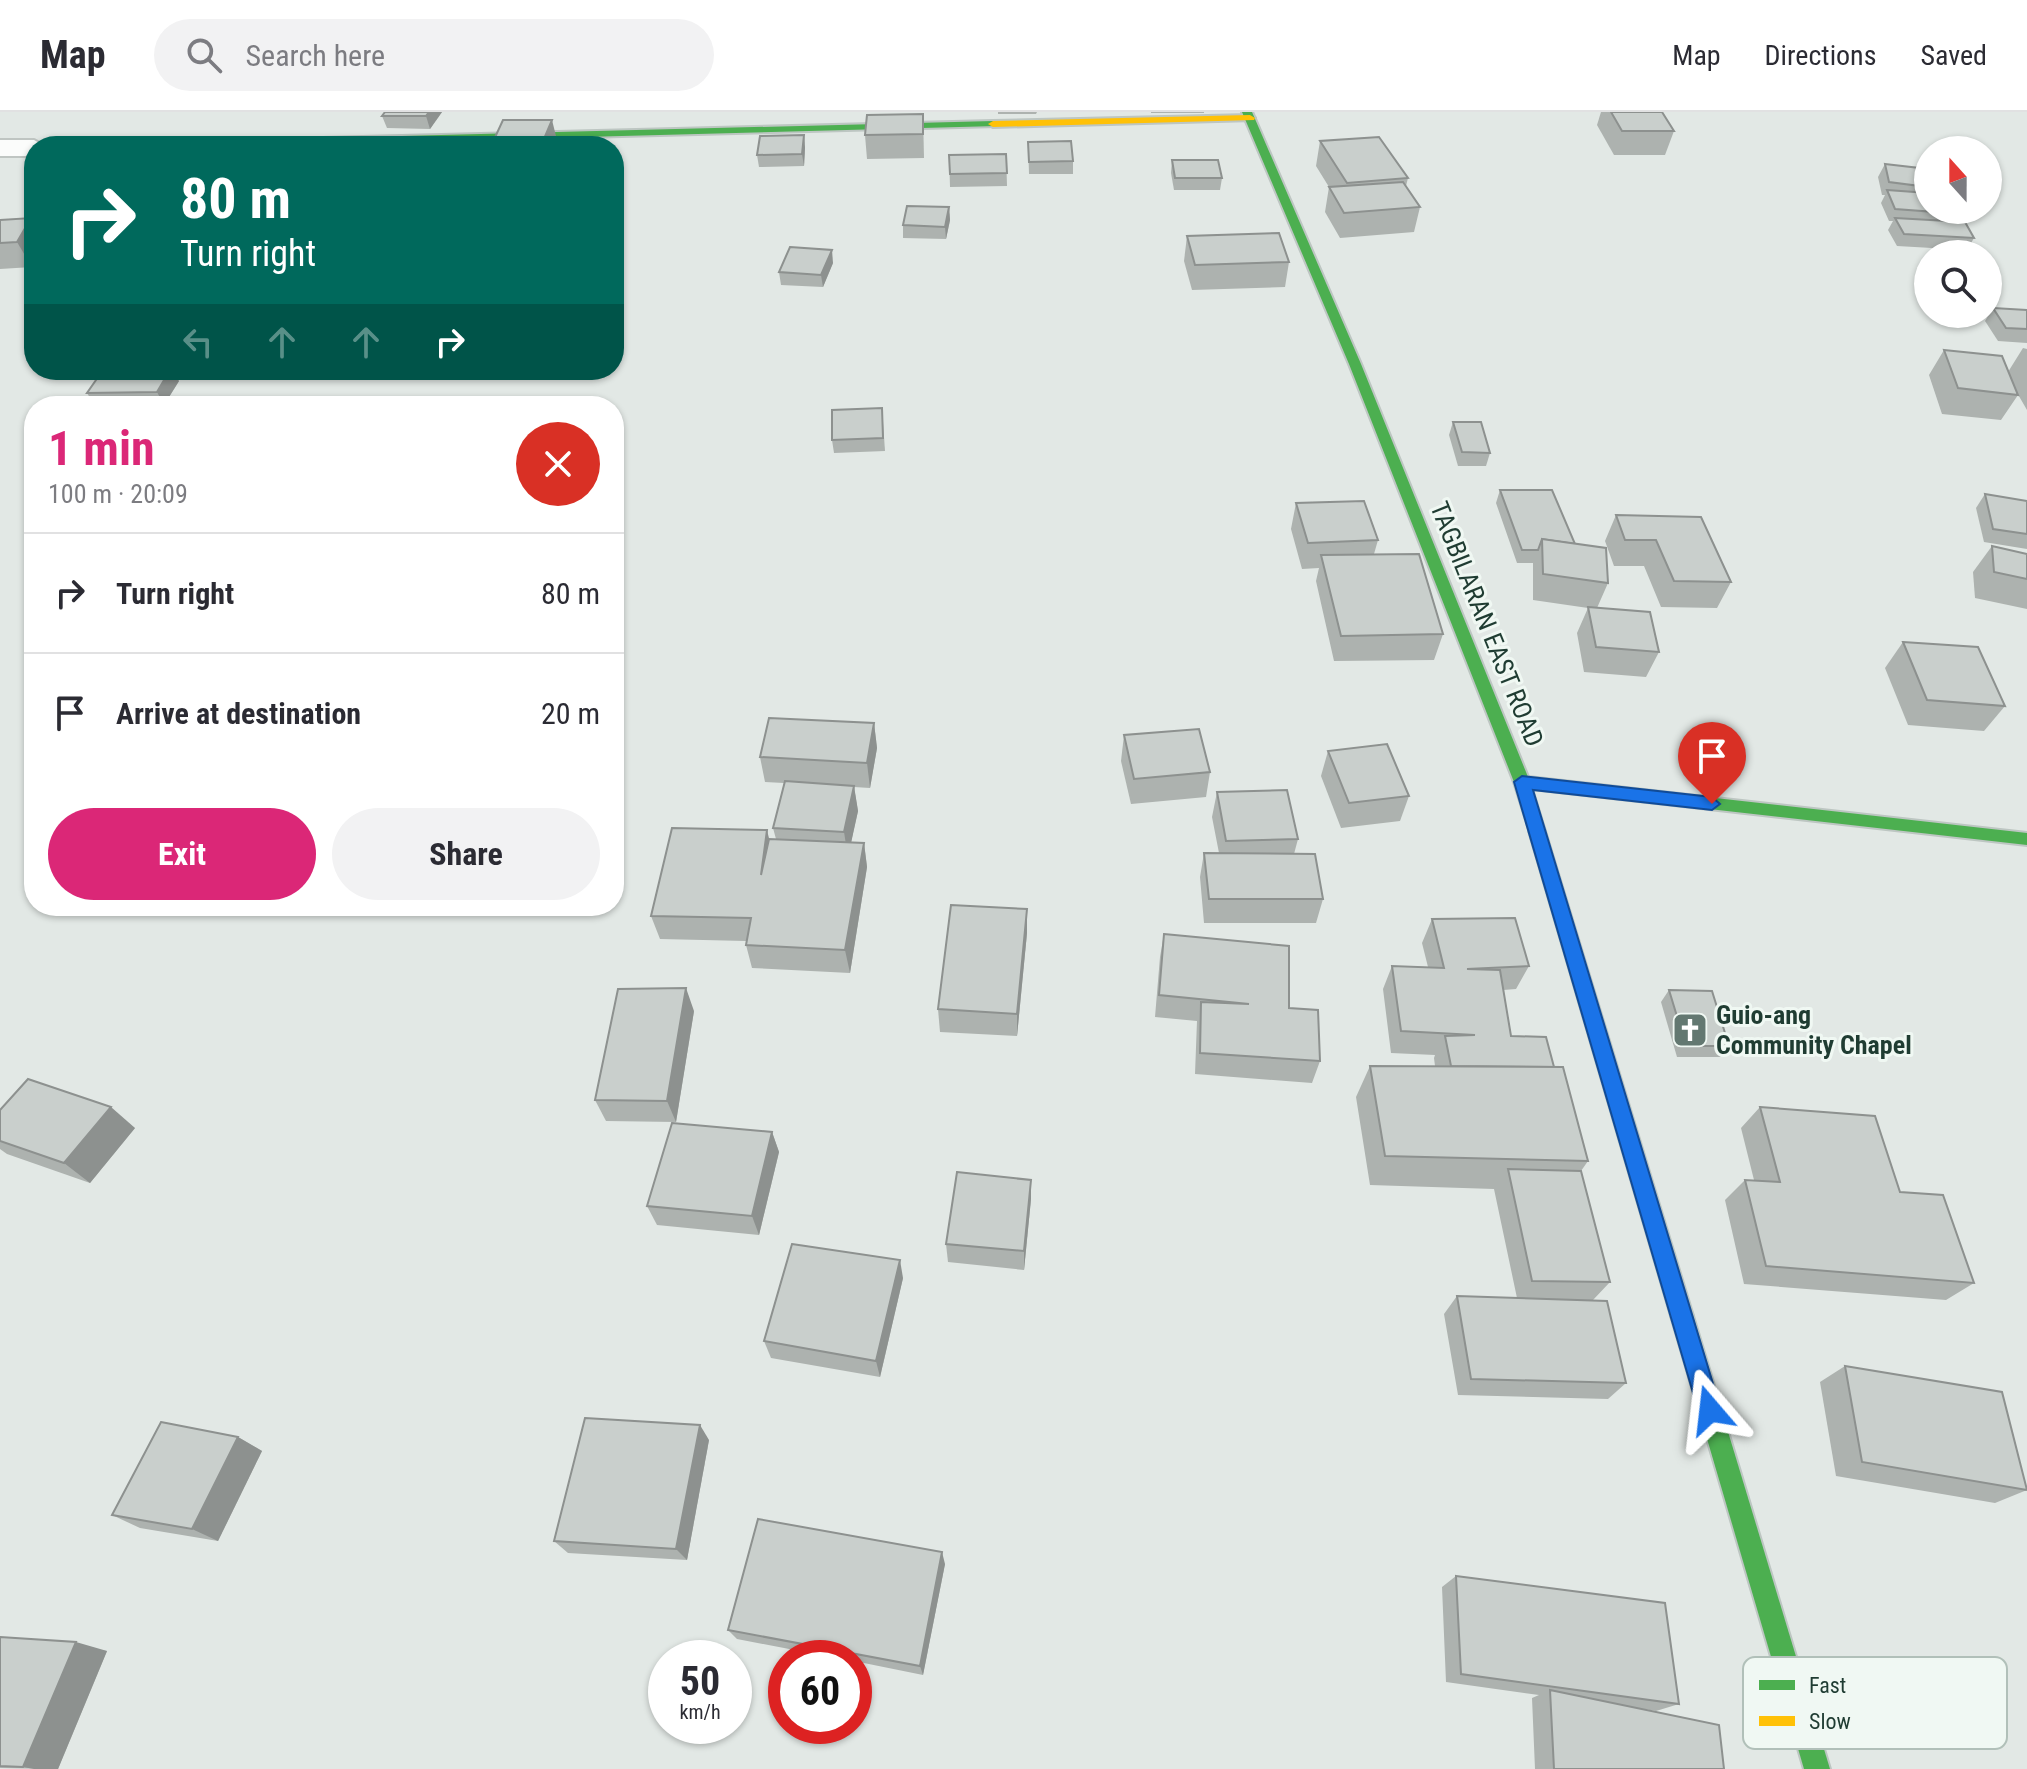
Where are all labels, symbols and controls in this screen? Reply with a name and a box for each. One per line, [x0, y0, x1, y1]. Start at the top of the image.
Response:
search box [154, 19, 714, 91]
text: Map [40, 33, 106, 77]
icon: search [182, 33, 226, 77]
text: Search here [246, 38, 385, 73]
text: Map [1672, 39, 1721, 72]
text: Directions [1765, 39, 1876, 72]
text: Saved [1920, 39, 1987, 72]
north arrow [1914, 136, 2002, 224]
map controls [1914, 136, 2002, 328]
text: 80 m [180, 166, 291, 232]
icon: right [48, 168, 152, 272]
text: Turn right [180, 233, 316, 275]
button: search [1914, 240, 2002, 328]
icon: left [176, 320, 220, 364]
icon: ahead [260, 320, 304, 364]
icon: ahead [344, 320, 388, 364]
icon: right [428, 320, 472, 364]
text: 1 min [48, 420, 155, 477]
button: close [516, 422, 600, 506]
text: 100 m · 20:09 [48, 479, 188, 509]
street label: TAGBILARAN EAST ROAD [1424, 497, 1550, 751]
icon: right [48, 571, 92, 615]
text: Turn right [116, 576, 234, 611]
text: 80 m [541, 576, 600, 611]
icon: arrive [48, 691, 92, 735]
text: Arrive at destination [116, 696, 361, 731]
text: 20 m [541, 696, 600, 731]
pin [1678, 722, 1746, 804]
icon: arrive [1690, 734, 1734, 778]
button: Exit [48, 808, 316, 900]
button: Share [332, 808, 600, 900]
place label: Guio-ang Community Chapel [1716, 1000, 1912, 1060]
church icon: Guio-ang Community Chapel [1671, 1011, 1709, 1049]
position arrow [1668, 1368, 1752, 1452]
speed limit sign: 60 [768, 1640, 872, 1744]
legend [1743, 1657, 2007, 1749]
text: 50 [680, 1658, 720, 1705]
text: Fast [1809, 1673, 1846, 1698]
text: km/h [679, 1700, 721, 1724]
text: Slow [1809, 1709, 1851, 1734]

